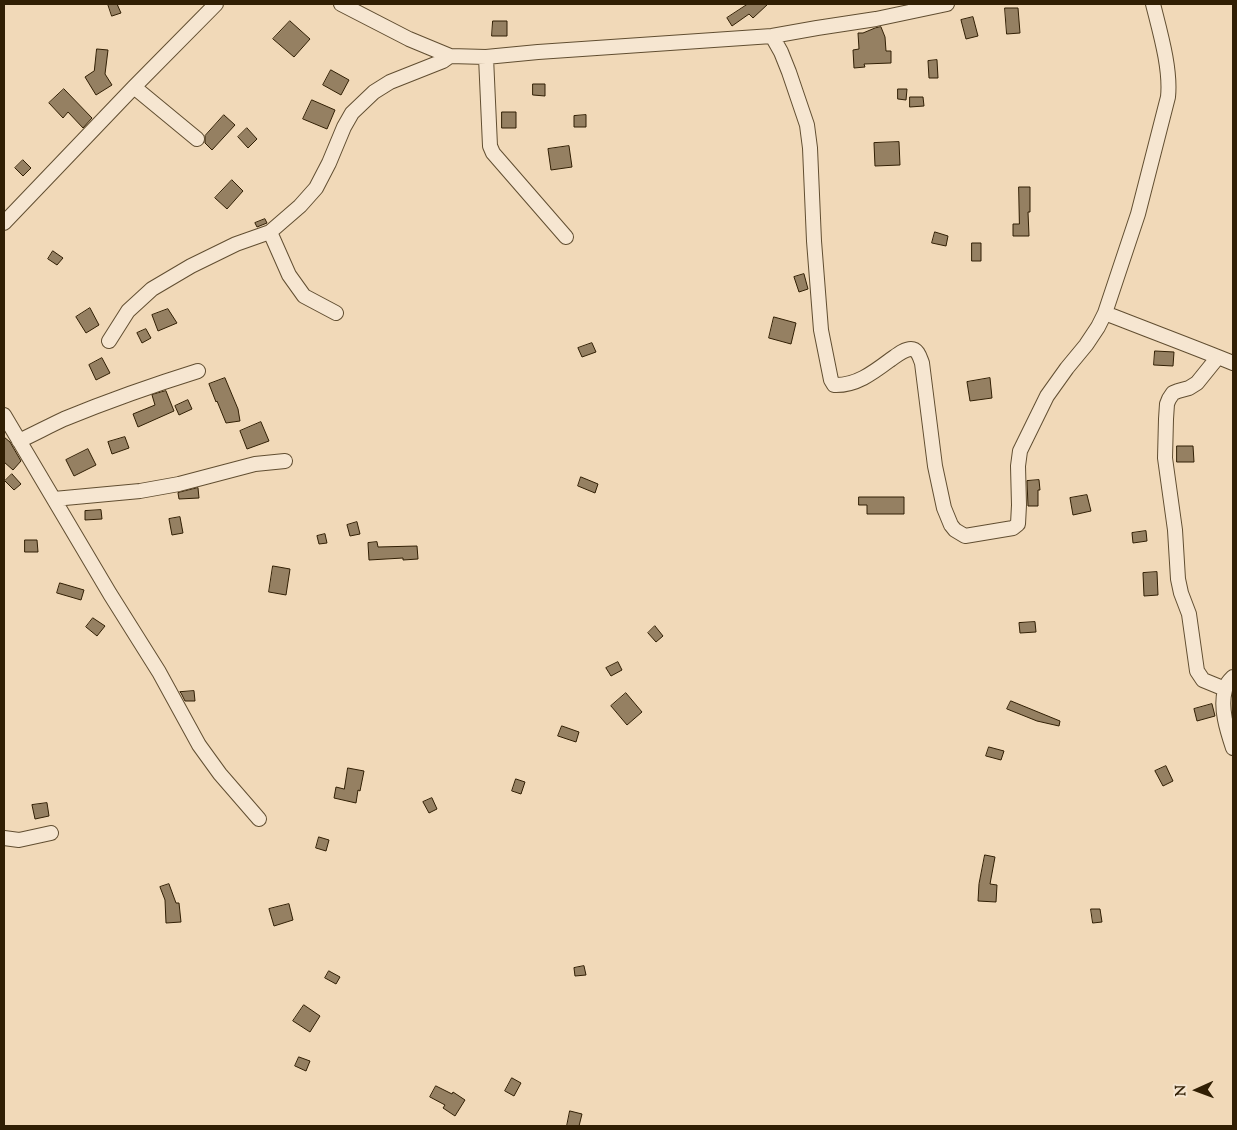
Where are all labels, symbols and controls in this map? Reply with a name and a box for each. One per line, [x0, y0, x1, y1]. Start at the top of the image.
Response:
north arrow [1172, 1065, 1222, 1115]
text: N [1172, 1085, 1192, 1096]

